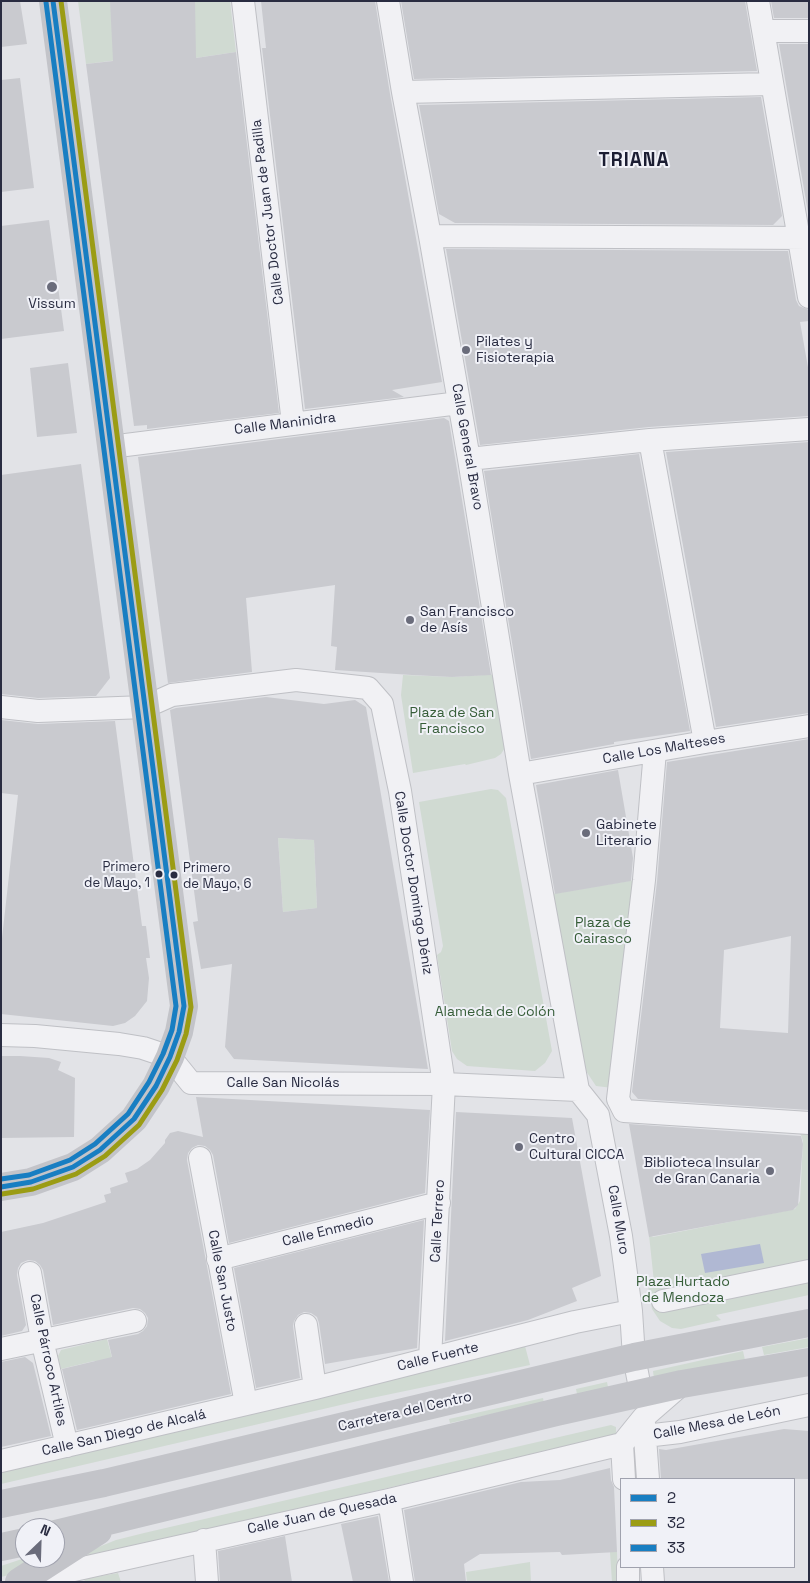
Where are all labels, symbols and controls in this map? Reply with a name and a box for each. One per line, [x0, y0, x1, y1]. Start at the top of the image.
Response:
street label: Calle Doctor Juan de Padilla [248, 118, 288, 306]
district label: TRIANA [598, 150, 670, 172]
marker: Vissum [45, 280, 59, 294]
place label: Vissum [28, 296, 76, 312]
place label: Pilates y Fisioterapia [476, 334, 554, 367]
marker: Pilates y Fisioterapia [460, 344, 472, 356]
street label: Calle General Bravo [448, 382, 486, 512]
street label: Calle Maninidra [233, 409, 337, 439]
place label: San Francisco de Asís [420, 604, 514, 636]
marker: San Francisco de Asís [404, 614, 416, 626]
park label: Plaza de San Francisco [410, 705, 494, 738]
street label: Calle Los Malteses [601, 730, 727, 768]
street label: Calle Doctor Domingo Déniz [390, 790, 436, 976]
place label: Gabinete Literario [596, 817, 657, 850]
marker: Gabinete Literario [580, 827, 592, 839]
place label: Primero de Mayo, 1 [84, 859, 150, 890]
place label: Primero de Mayo, 6 [183, 860, 251, 891]
marker: Primero de Mayo, 1 [154, 869, 164, 879]
marker: Primero de Mayo, 6 [169, 870, 179, 880]
park label: Plaza de Cairasco [574, 915, 632, 948]
park label: Alameda de Colón [435, 1004, 555, 1020]
street label: Calle San Nicolás [226, 1075, 340, 1091]
place label: Centro Cultural CICCA [529, 1131, 624, 1164]
marker: Centro Cultural CICCA [513, 1141, 525, 1153]
place label: Biblioteca Insular de Gran Canaria [644, 1155, 760, 1188]
marker: Biblioteca Insular de Gran Canaria [764, 1165, 776, 1177]
street label: Calle Terrero [427, 1179, 449, 1263]
street label: Calle Muro [604, 1184, 632, 1256]
street label: Calle Enmedio [281, 1212, 375, 1250]
street label: Calle San Justo [204, 1229, 240, 1333]
park label: Plaza Hurtado de Mendoza [636, 1274, 730, 1306]
street label: Calle Párroco Artiles [26, 1292, 70, 1428]
street label: Calle Fuente [396, 1339, 480, 1375]
street label: Carretera del Centro [337, 1388, 473, 1436]
street label: Calle Mesa de León [652, 1402, 782, 1444]
street label: Calle San Diego de Alcalá [40, 1406, 208, 1460]
legend [620, 1478, 795, 1568]
text: 2 [667, 1488, 676, 1507]
street label: Calle Juan de Quesada [246, 1490, 398, 1538]
text: 32 [667, 1513, 685, 1532]
north arrow [15, 1518, 65, 1568]
text: N [38, 1520, 54, 1540]
text: 33 [667, 1538, 685, 1557]

